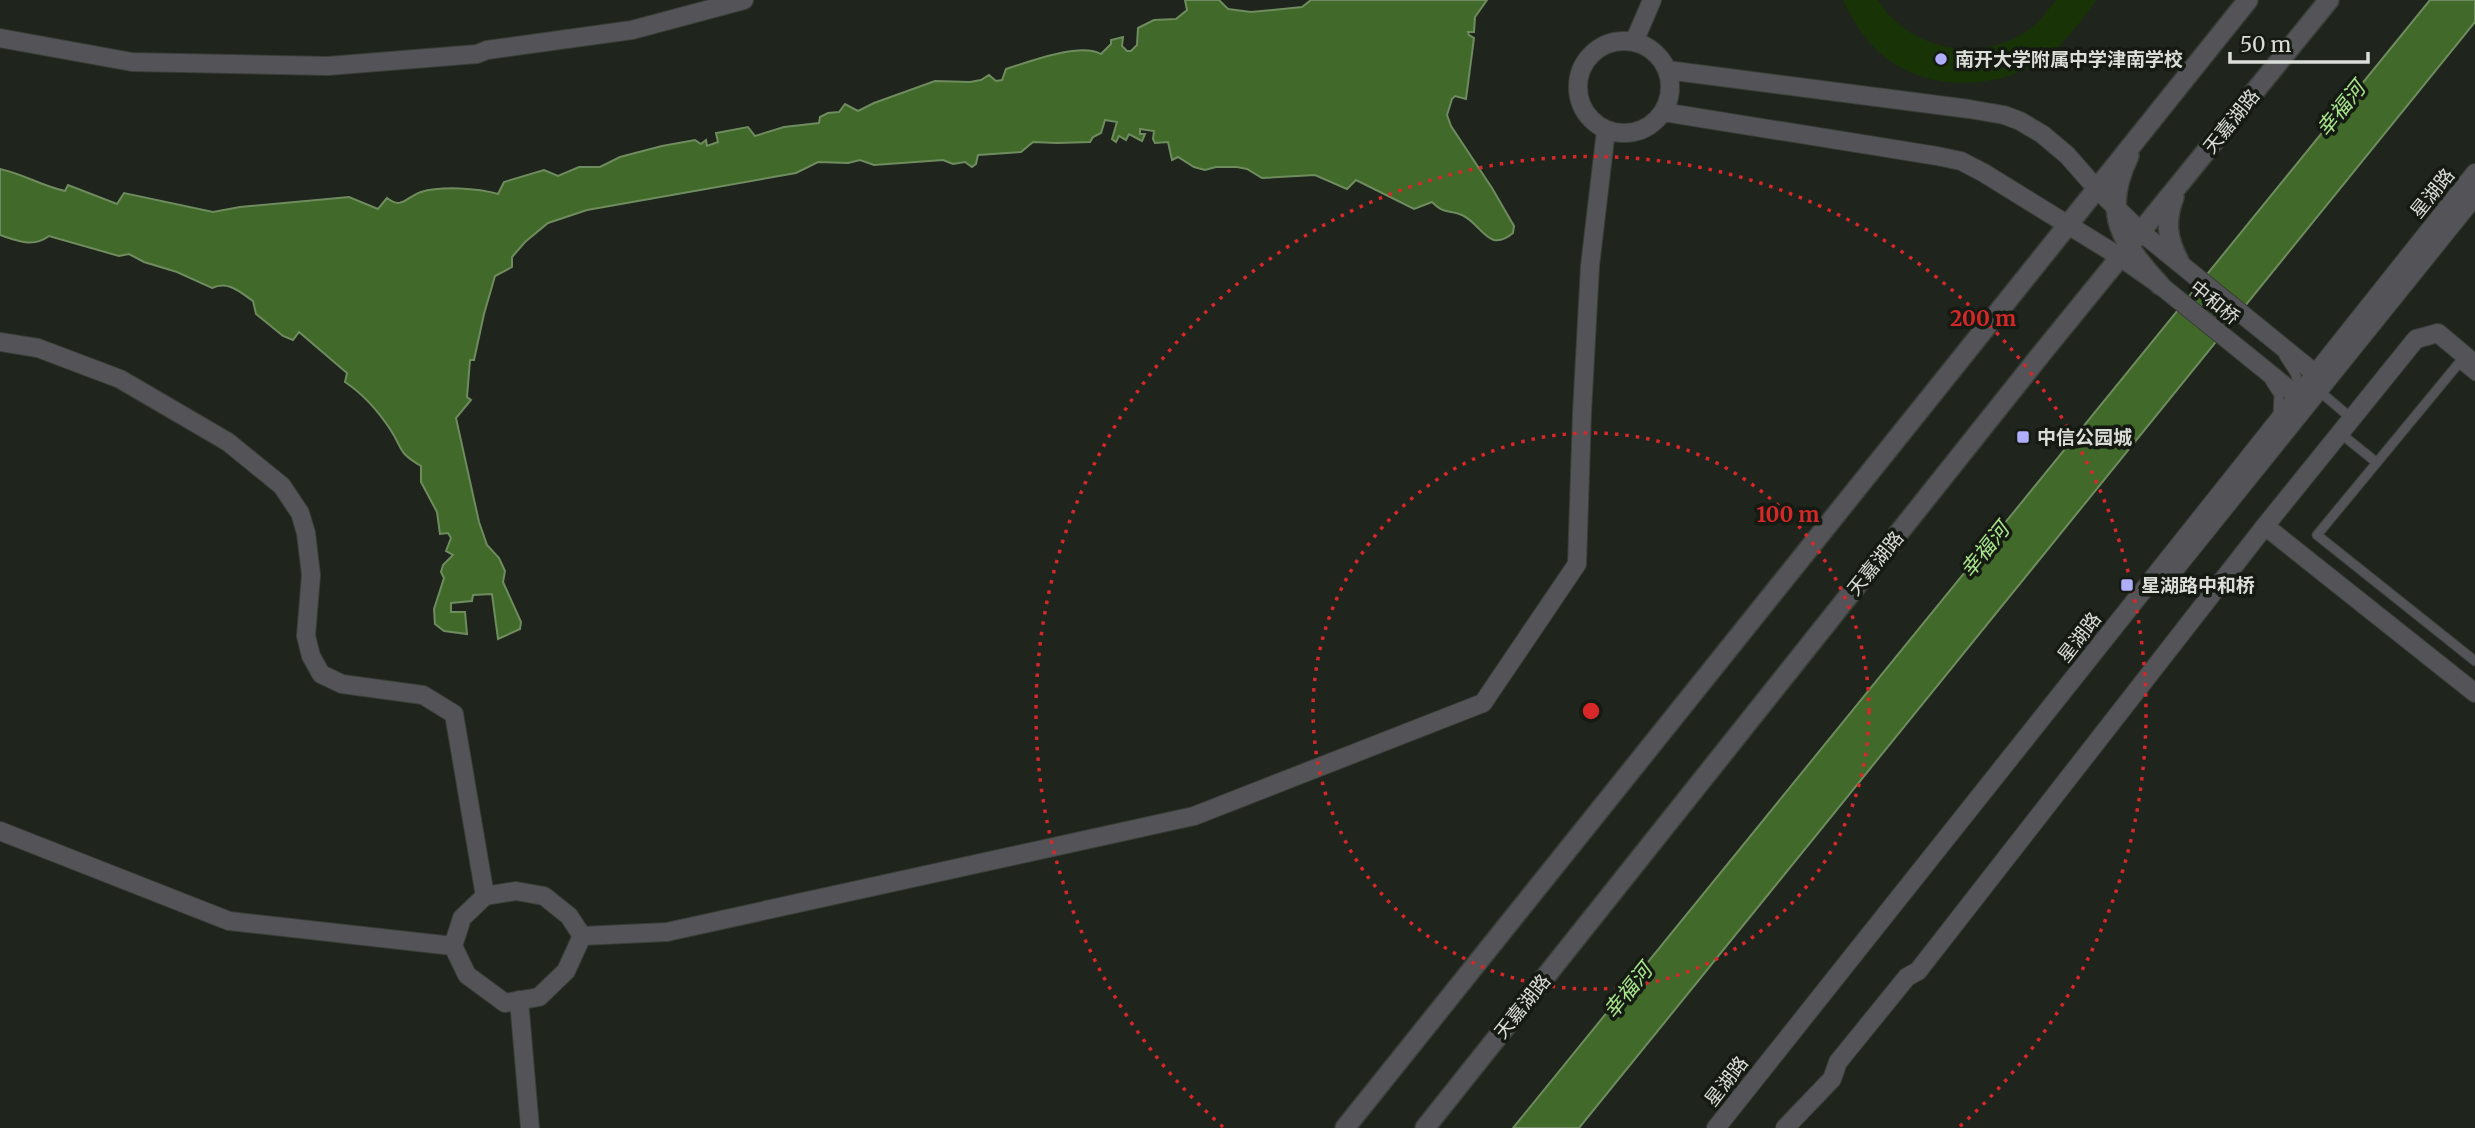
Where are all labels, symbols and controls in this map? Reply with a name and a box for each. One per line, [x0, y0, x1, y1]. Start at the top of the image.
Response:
scale bar [2230, 21, 2368, 65]
text: 50 m [2240, 31, 2291, 58]
place label: 南开大学附属中学津南学校 [1955, 47, 2183, 71]
marker: 南开大学附属中学津南学校 [1933, 51, 1949, 67]
water label: 幸福河 [2310, 73, 2373, 142]
street label: 天嘉湖路 [2198, 84, 2264, 158]
street label: 星湖路 [2405, 163, 2459, 223]
street label: 中和桥 [2185, 275, 2245, 329]
text: 200 m [1950, 305, 2016, 332]
place label: 中信公园城 [2037, 425, 2132, 449]
marker: 中信公园城 [2015, 429, 2031, 445]
text: 100 m [1757, 501, 1819, 528]
water label: 幸福河 [1954, 514, 2017, 583]
street label: 天嘉湖路 [1842, 526, 1908, 600]
place label: 星湖路中和桥 [2141, 573, 2255, 597]
marker: 星湖路中和桥 [2119, 577, 2135, 593]
street label: 星湖路 [2052, 607, 2106, 667]
centre of rings [1579, 699, 1603, 723]
water label: 幸福河 [1597, 955, 1660, 1024]
street label: 天嘉湖路 [1489, 969, 1555, 1043]
street label: 星湖路 [1699, 1051, 1753, 1111]

